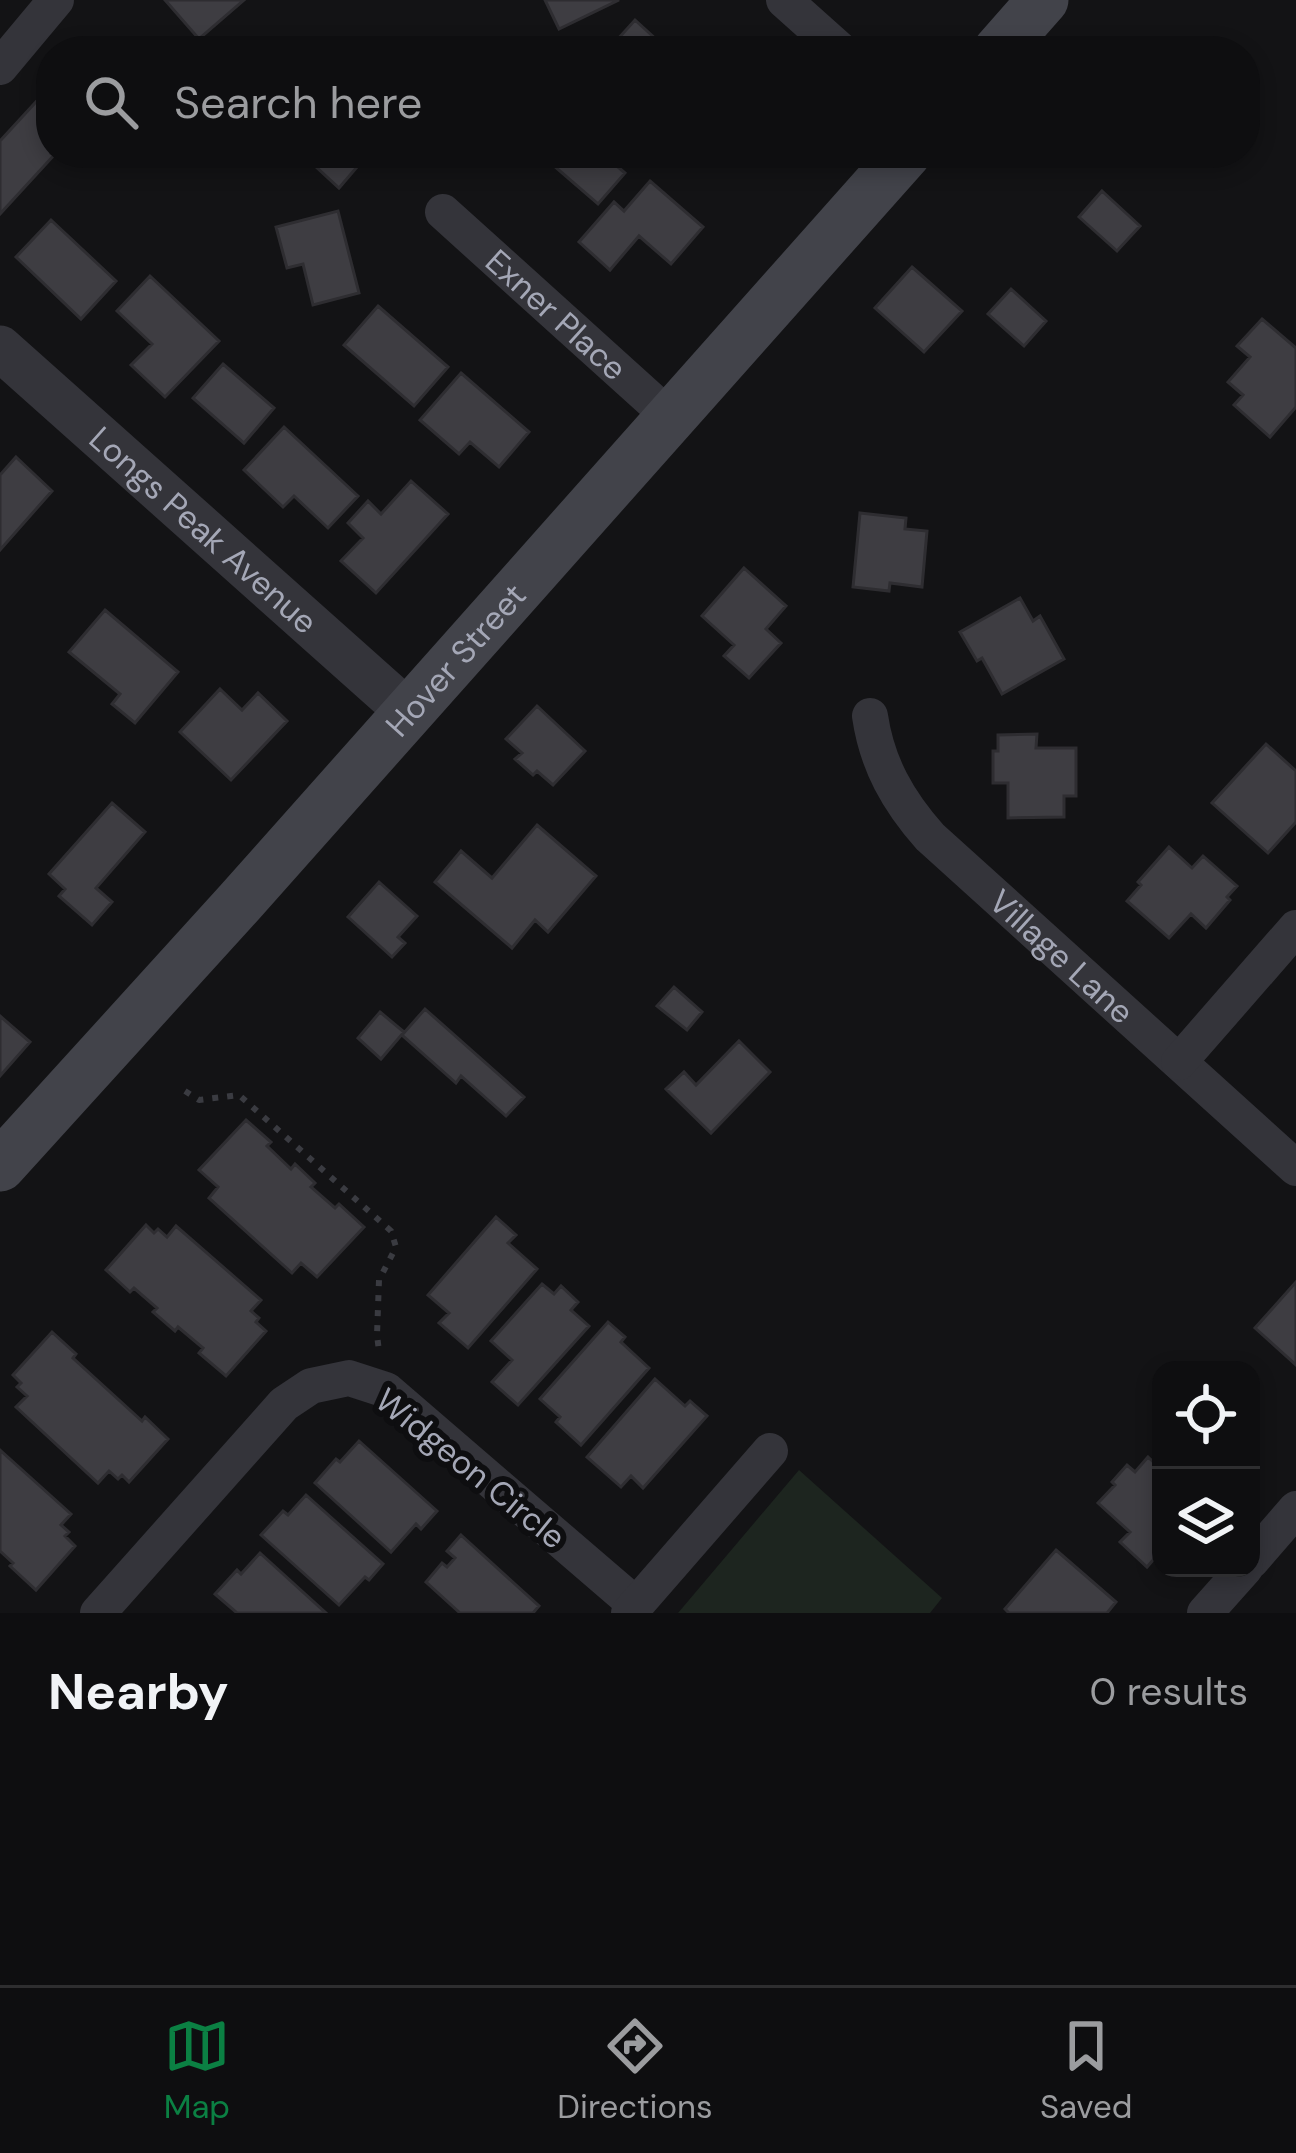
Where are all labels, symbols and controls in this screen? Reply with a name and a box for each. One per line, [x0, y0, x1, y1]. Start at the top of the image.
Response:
search box [36, 36, 1260, 168]
icon: search [78, 69, 144, 135]
text: Search here [174, 73, 422, 132]
street label: Exner Place [477, 240, 636, 390]
street label: Longs Peak Avenue [80, 417, 326, 643]
street label: Hover Street [376, 574, 535, 746]
street label: Village Lane [980, 880, 1143, 1033]
map controls [1152, 1361, 1260, 1577]
button: locate [1152, 1361, 1260, 1469]
street label: Widgeon Circle [367, 1379, 575, 1558]
button: layers [1152, 1469, 1260, 1577]
text: Nearby [48, 1658, 229, 1725]
text: 0 results [1090, 1666, 1248, 1717]
tab: Map [164, 2013, 230, 2128]
tab: Directions [557, 2013, 713, 2128]
tab: Saved [1040, 2013, 1132, 2128]

